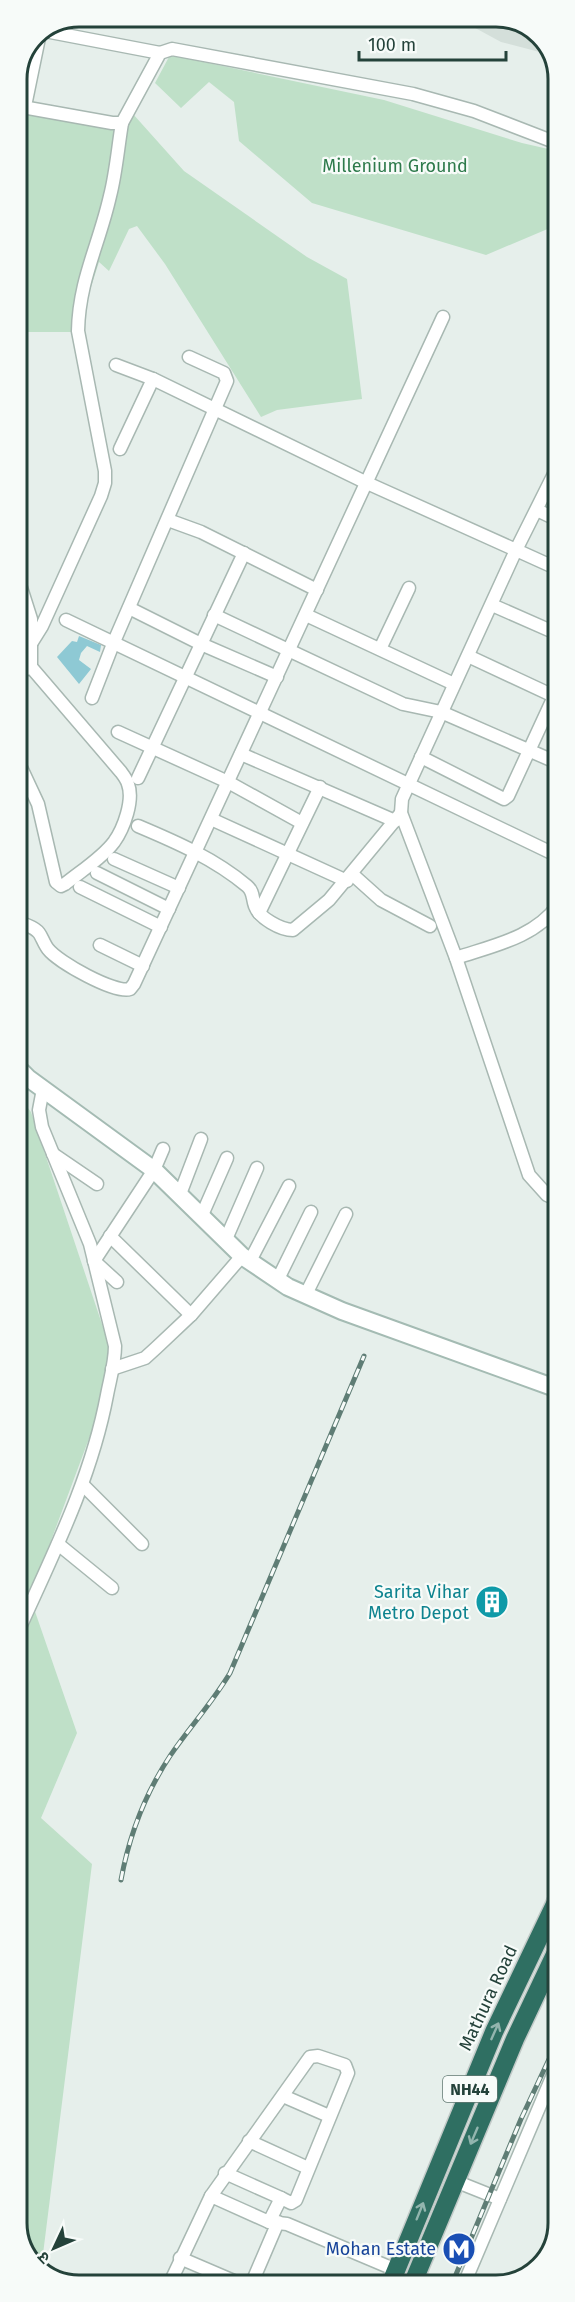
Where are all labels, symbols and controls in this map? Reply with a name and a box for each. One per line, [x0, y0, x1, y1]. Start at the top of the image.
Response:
scale bar [359, 24, 506, 62]
text: 100 m [368, 34, 416, 56]
park label: Millenium Ground [322, 155, 468, 177]
place label: Sarita Vihar Metro Depot [368, 1581, 469, 1624]
building icon: Sarita Vihar Metro Depot [474, 1584, 510, 1620]
street label: Mathura Road [454, 1942, 522, 2054]
one-way arrow [489, 2022, 501, 2040]
road number: NH44 [443, 2076, 497, 2102]
one-way arrow [468, 2126, 479, 2145]
one-way arrow [415, 2202, 426, 2221]
north arrow [24, 2218, 84, 2278]
metro station icon: Mohan Estate [441, 2231, 477, 2267]
place label: Mohan Estate [326, 2238, 436, 2260]
text: उ [33, 2248, 54, 2268]

